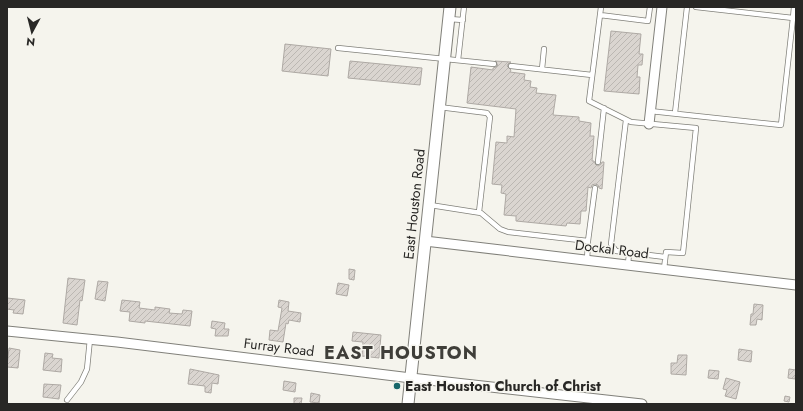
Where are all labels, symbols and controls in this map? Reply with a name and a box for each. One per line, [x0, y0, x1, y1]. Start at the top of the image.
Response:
north arrow [12, 12, 52, 52]
text: N [25, 33, 36, 50]
street label: East Houston Road [398, 148, 430, 260]
street label: Dockal Road [574, 235, 650, 263]
street label: Furray Road [243, 333, 315, 361]
district label: EAST HOUSTON [324, 340, 478, 366]
place label: East Houston Church of Christ [405, 376, 601, 396]
marker: East Houston Church of Christ [392, 381, 402, 391]

